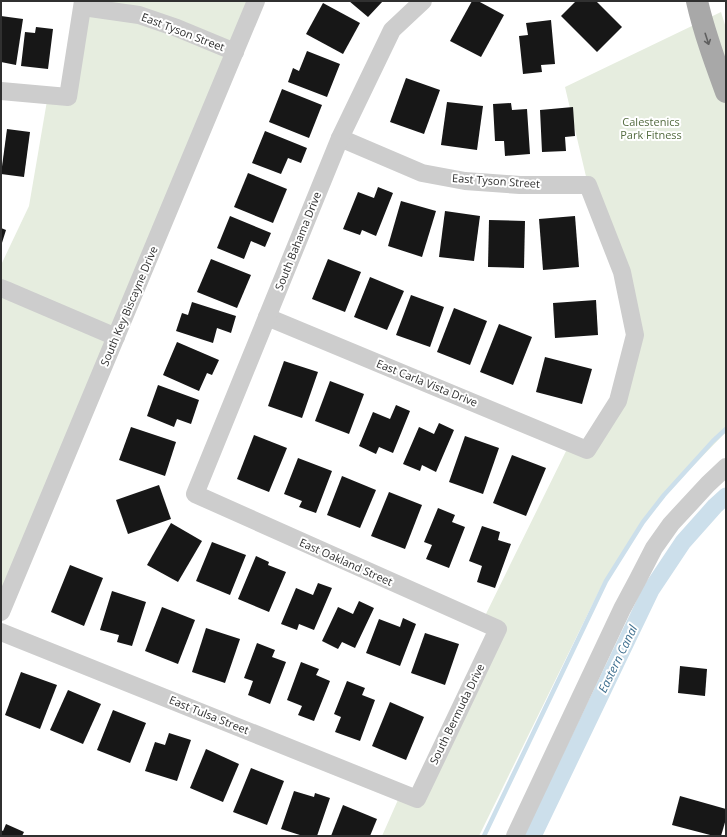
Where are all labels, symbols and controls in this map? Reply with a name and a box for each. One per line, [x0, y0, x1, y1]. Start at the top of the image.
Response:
street label: East Tyson Street [139, 9, 227, 54]
one-way arrow [704, 32, 711, 45]
park label: Calestenics Park Fitness [620, 114, 682, 142]
street label: East Tyson Street [452, 170, 541, 191]
street label: South Bahama Drive [271, 189, 324, 292]
street label: South Key Biscayne Drive [96, 244, 161, 368]
street label: East Carla Vista Drive [374, 355, 480, 410]
street label: East Oakland Street [297, 534, 395, 589]
water label: Eastern Canal [594, 621, 642, 696]
street label: South Bermuda Drive [426, 661, 487, 767]
street label: East Tulsa Street [167, 692, 251, 737]

